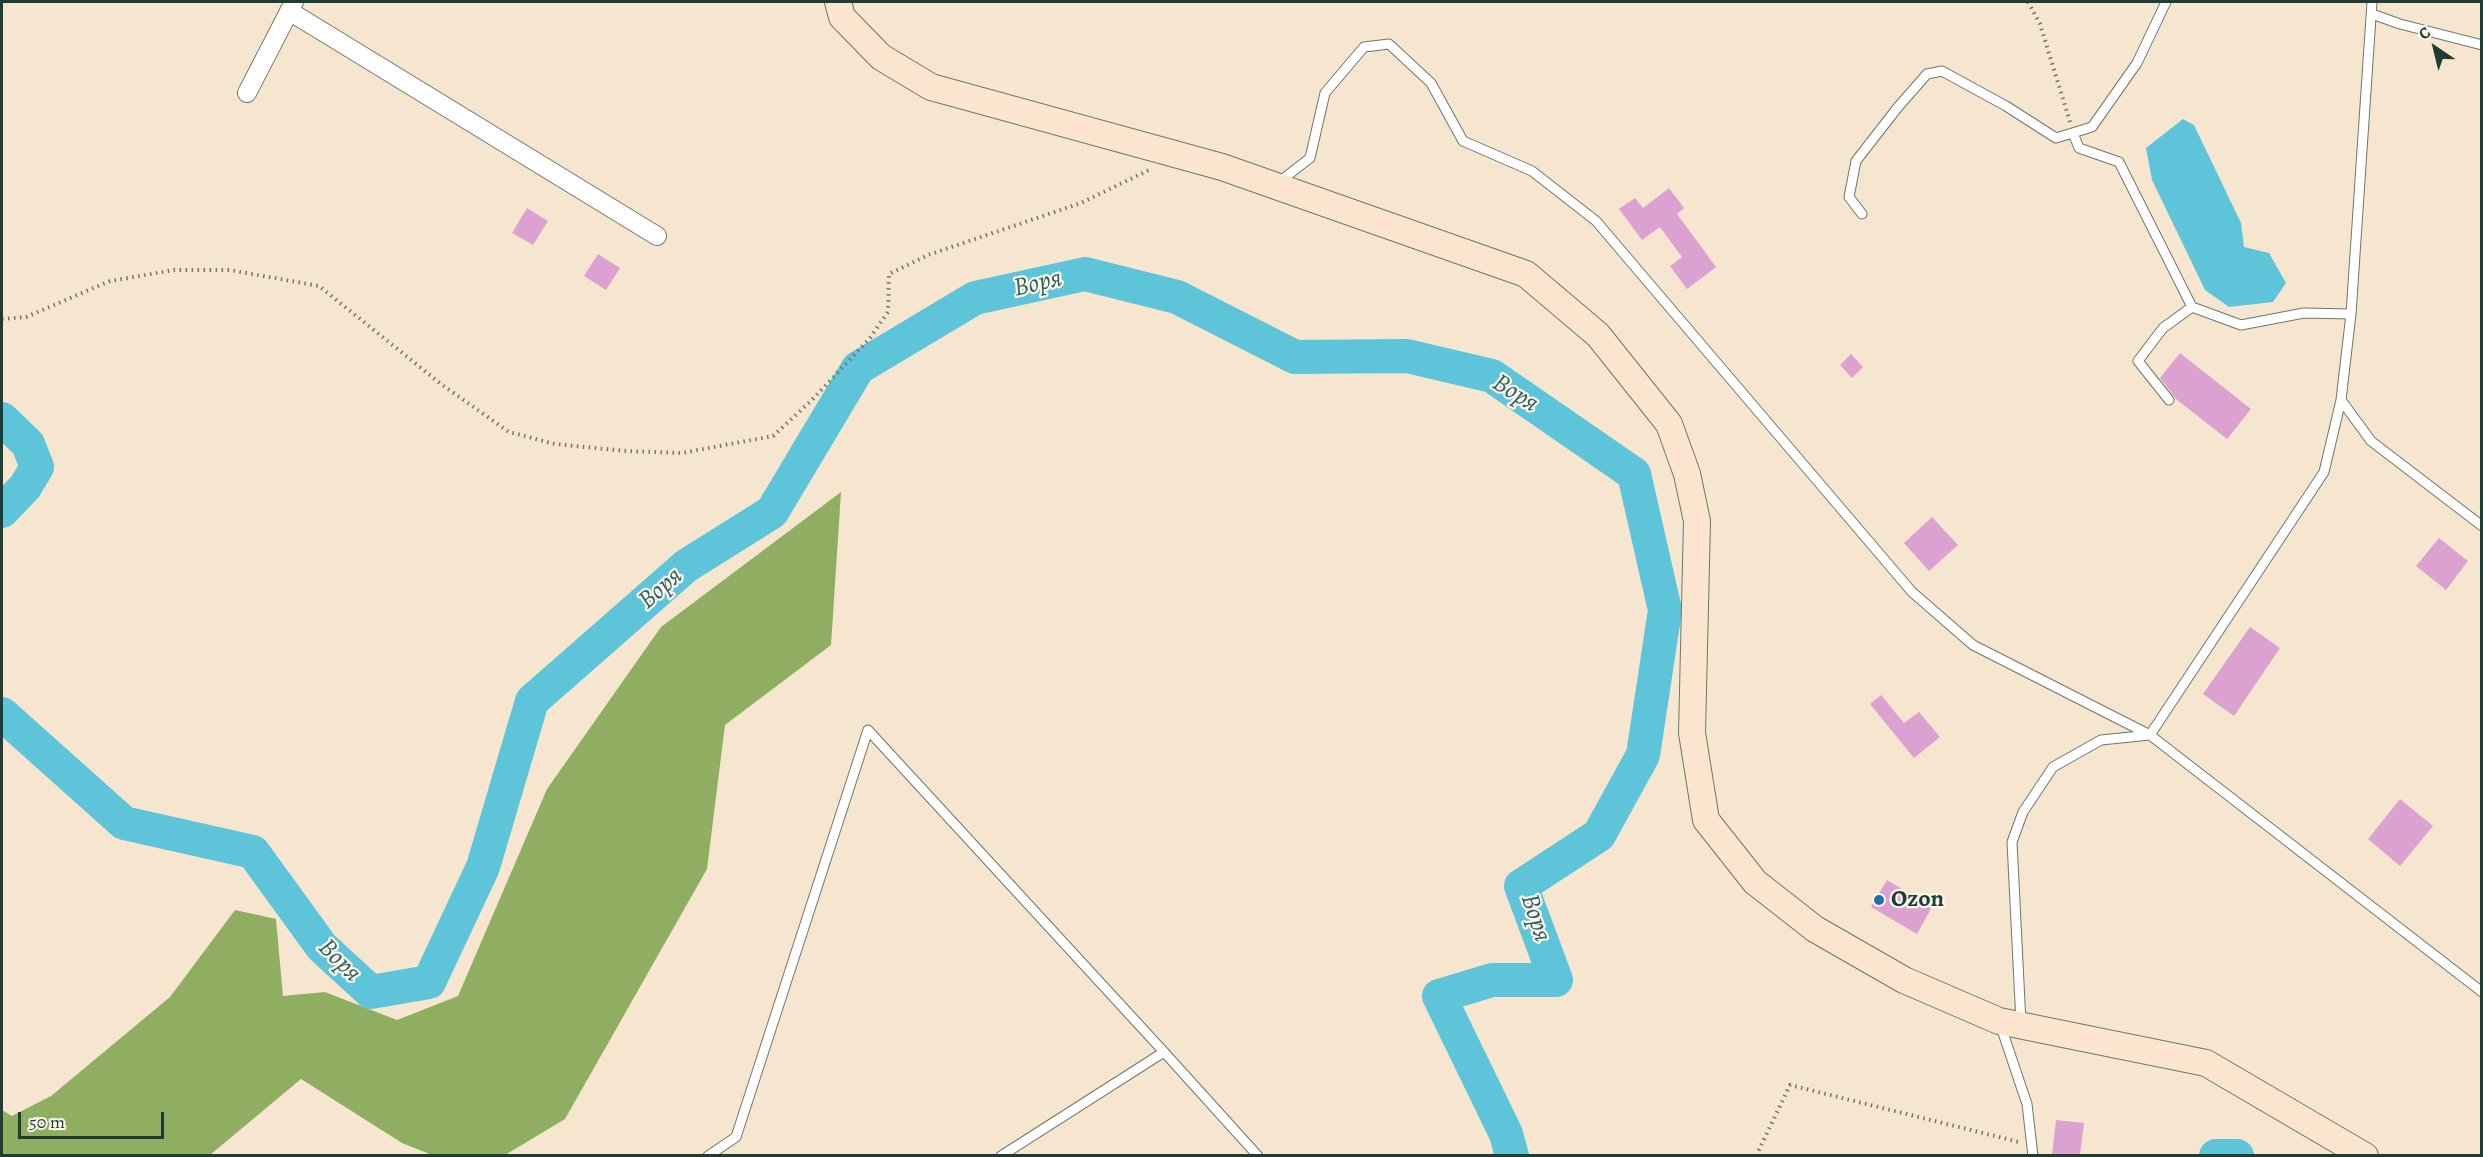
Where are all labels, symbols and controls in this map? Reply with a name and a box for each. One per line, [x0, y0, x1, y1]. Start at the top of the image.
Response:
north arrow [2405, 18, 2465, 78]
text: С [2414, 21, 2435, 45]
water label: Воря [1011, 263, 1065, 305]
water label: Воря [1486, 368, 1544, 420]
water label: Воря [632, 561, 690, 617]
place label: Ozon [1891, 886, 1944, 914]
water label: Воря [1513, 890, 1557, 946]
marker: Ozon [1872, 893, 1886, 907]
water label: Воря [311, 933, 367, 989]
scale bar [21, 1100, 166, 1138]
text: 50 m [29, 1110, 65, 1134]

